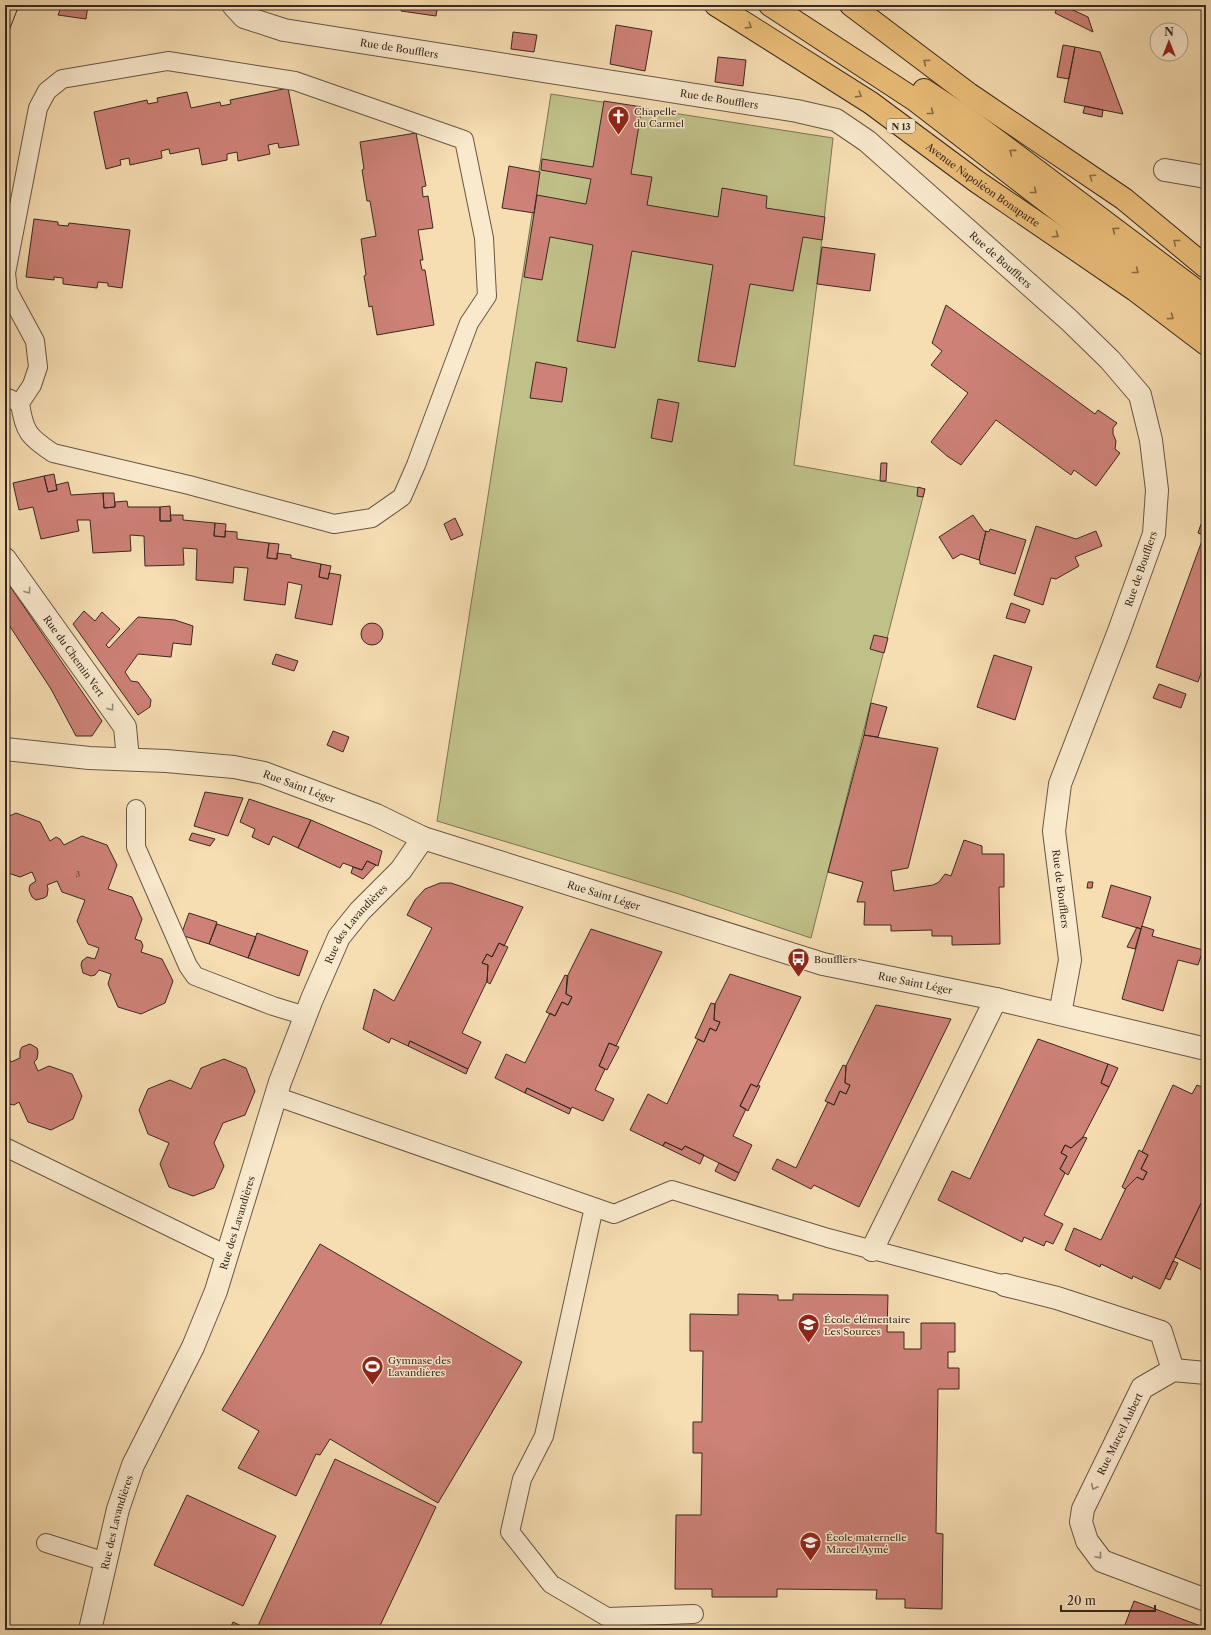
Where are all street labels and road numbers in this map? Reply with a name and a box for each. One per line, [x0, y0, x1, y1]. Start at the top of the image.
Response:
street label: Rue de Boufflers [359, 36, 439, 61]
street label: Rue de Boufflers [679, 86, 759, 111]
road number: N 13 [887, 119, 915, 133]
street label: Avenue Napoléon Bonaparte [923, 139, 1043, 230]
street label: Rue de Boufflers [967, 228, 1035, 291]
street label: Rue de Boufflers [1122, 529, 1160, 609]
street label: Rue du Chemin Vert [41, 613, 108, 699]
street label: Rue Saint Léger [261, 767, 338, 806]
street label: Rue de Boufflers [1050, 849, 1073, 929]
street label: Rue Saint Léger [566, 877, 643, 913]
street label: Rue des Lavandières [322, 881, 390, 966]
street label: Rue Saint Léger [877, 969, 955, 997]
street label: Rue des Lavandières [216, 1174, 257, 1271]
street label: Rue Marcel Aubert [1094, 1390, 1146, 1477]
street label: Rue des Lavandières [98, 1473, 136, 1571]

